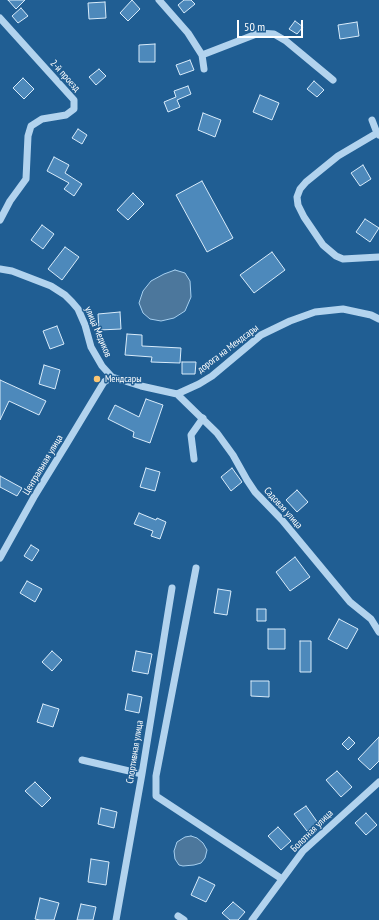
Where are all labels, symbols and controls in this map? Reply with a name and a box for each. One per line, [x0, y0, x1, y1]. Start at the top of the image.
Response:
scale bar [239, 12, 305, 38]
text: 50 m [244, 19, 265, 34]
street label: 2-й проезд [48, 58, 82, 94]
street label: улица Медиков [82, 305, 114, 359]
street label: дорога на Мендсары [195, 322, 261, 376]
place label: Мендсары [105, 373, 142, 385]
marker: Мендсары [92, 374, 102, 384]
street label: Центральная улица [20, 433, 66, 497]
street label: Садовая улица [261, 485, 305, 531]
street label: Спортивная улица [124, 720, 146, 784]
street label: Болотная улица [288, 807, 336, 855]

